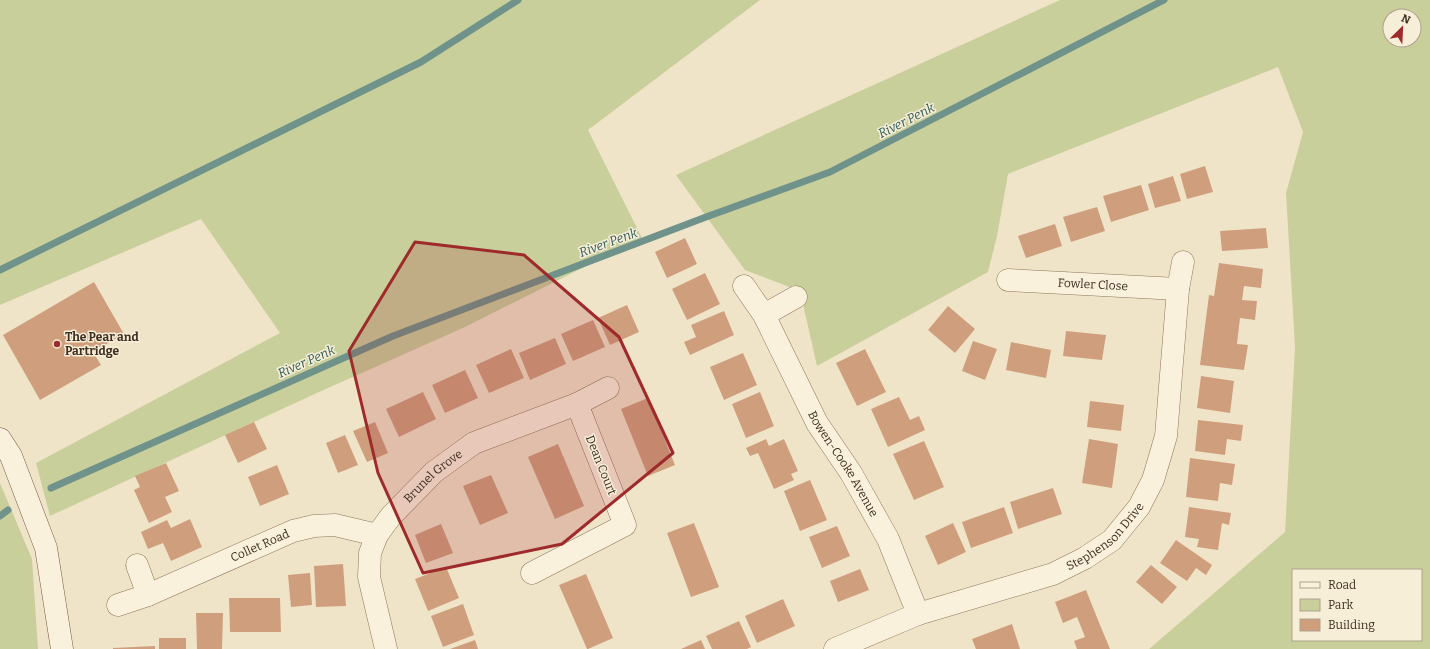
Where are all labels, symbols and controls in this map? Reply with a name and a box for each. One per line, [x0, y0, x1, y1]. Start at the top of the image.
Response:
north arrow [1382, 8, 1422, 48]
text: N [1399, 12, 1413, 27]
water label: River Penk [876, 99, 938, 141]
water label: River Penk [577, 225, 640, 260]
street label: Fowler Close [1057, 276, 1128, 293]
place label: The Pear and Partridge [65, 330, 139, 358]
marker: The Pear and Partridge [52, 339, 62, 349]
water label: River Penk [275, 342, 338, 381]
street label: Bowen-Cooke Avenue [805, 409, 881, 519]
street label: Dean Court [583, 433, 620, 497]
street label: Brunel Grove [401, 447, 465, 506]
street label: Stephenson Drive [1064, 500, 1147, 573]
street label: Collet Road [228, 526, 292, 565]
legend [1292, 569, 1422, 641]
text: Road [1328, 578, 1356, 592]
text: Park [1328, 598, 1354, 612]
text: Building [1328, 618, 1375, 632]

